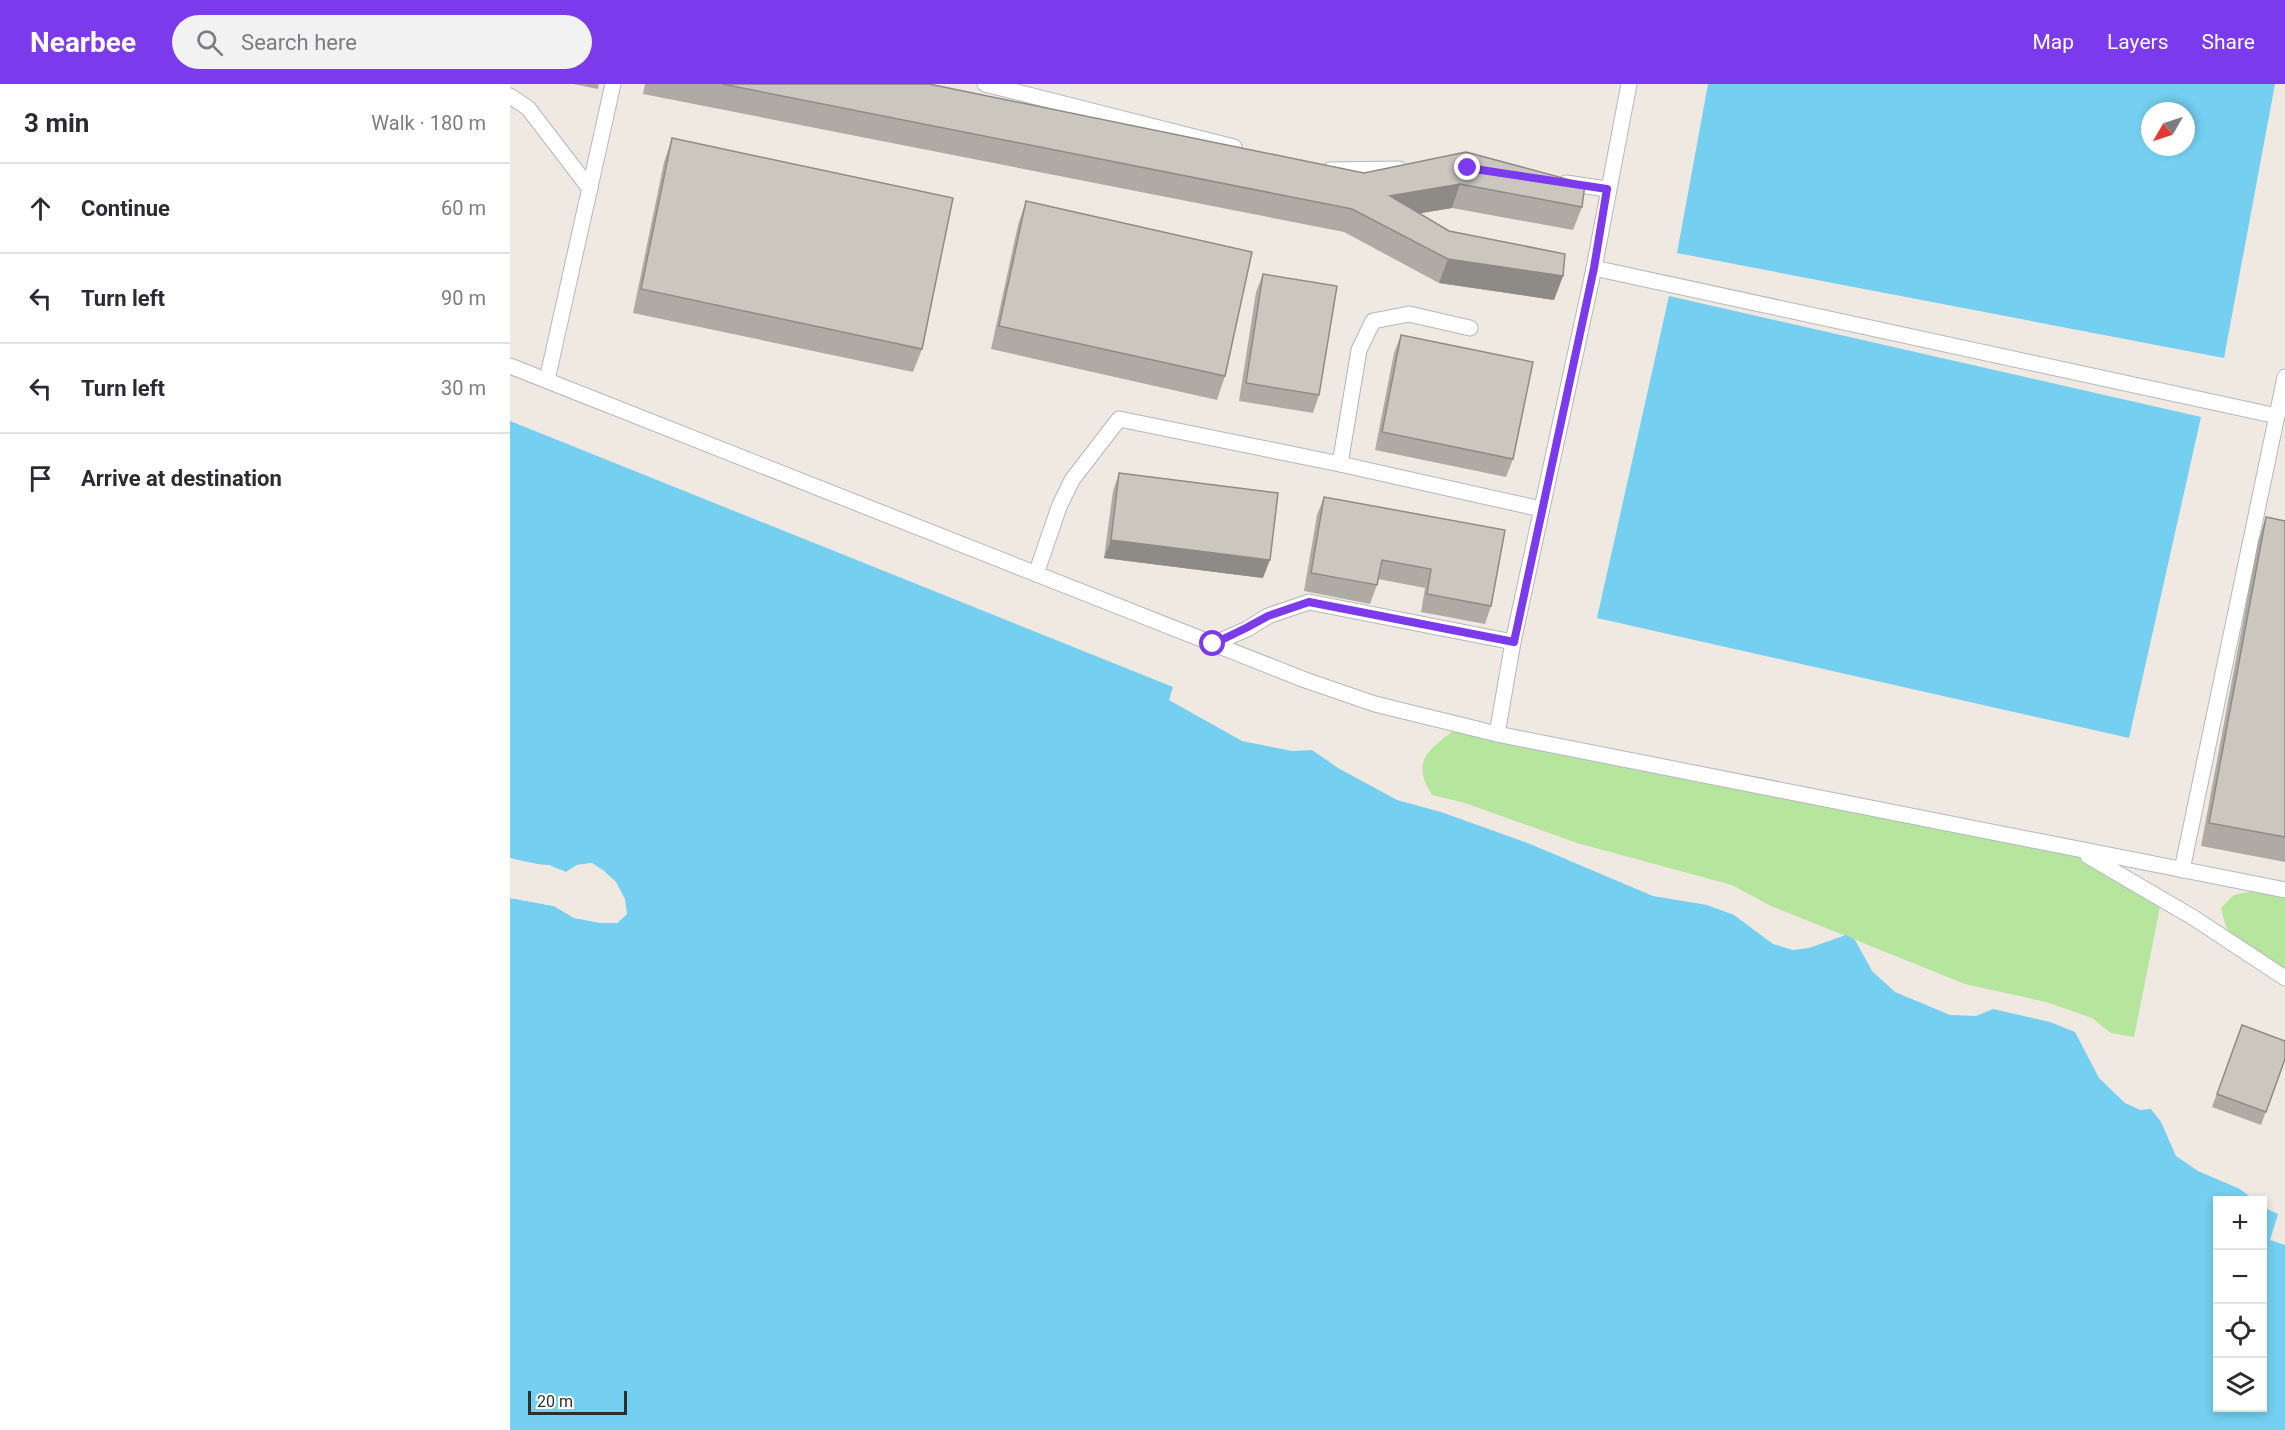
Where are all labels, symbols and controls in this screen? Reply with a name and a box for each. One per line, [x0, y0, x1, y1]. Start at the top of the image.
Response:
search box [172, 15, 592, 69]
text: Nearbee [30, 26, 136, 59]
icon: search [193, 26, 226, 59]
text: Search here [241, 30, 357, 55]
text: Map [2032, 30, 2074, 54]
text: Layers [2107, 30, 2168, 54]
text: Share [2201, 30, 2255, 54]
north arrow [2141, 102, 2195, 156]
text: 3 min [24, 108, 89, 138]
text: Walk · 180 m [371, 111, 486, 135]
route end [1454, 154, 1480, 180]
icon: ahead [24, 192, 57, 225]
text: Continue [81, 196, 170, 221]
text: 60 m [441, 196, 486, 220]
icon: left [24, 282, 57, 315]
text: Turn left [81, 286, 165, 311]
text: 90 m [441, 286, 486, 310]
icon: left [24, 372, 57, 405]
text: Turn left [81, 376, 165, 401]
text: 30 m [441, 376, 486, 400]
icon: arrive [24, 462, 57, 495]
text: Arrive at destination [81, 466, 282, 491]
route start [1199, 630, 1225, 656]
map controls [2213, 1196, 2267, 1412]
button: + [2213, 1196, 2267, 1250]
button: − [2213, 1250, 2267, 1304]
button: locate [2213, 1304, 2267, 1358]
button: layers [2213, 1358, 2267, 1412]
scale bar [528, 1388, 627, 1416]
text: 20 m [537, 1392, 573, 1411]

